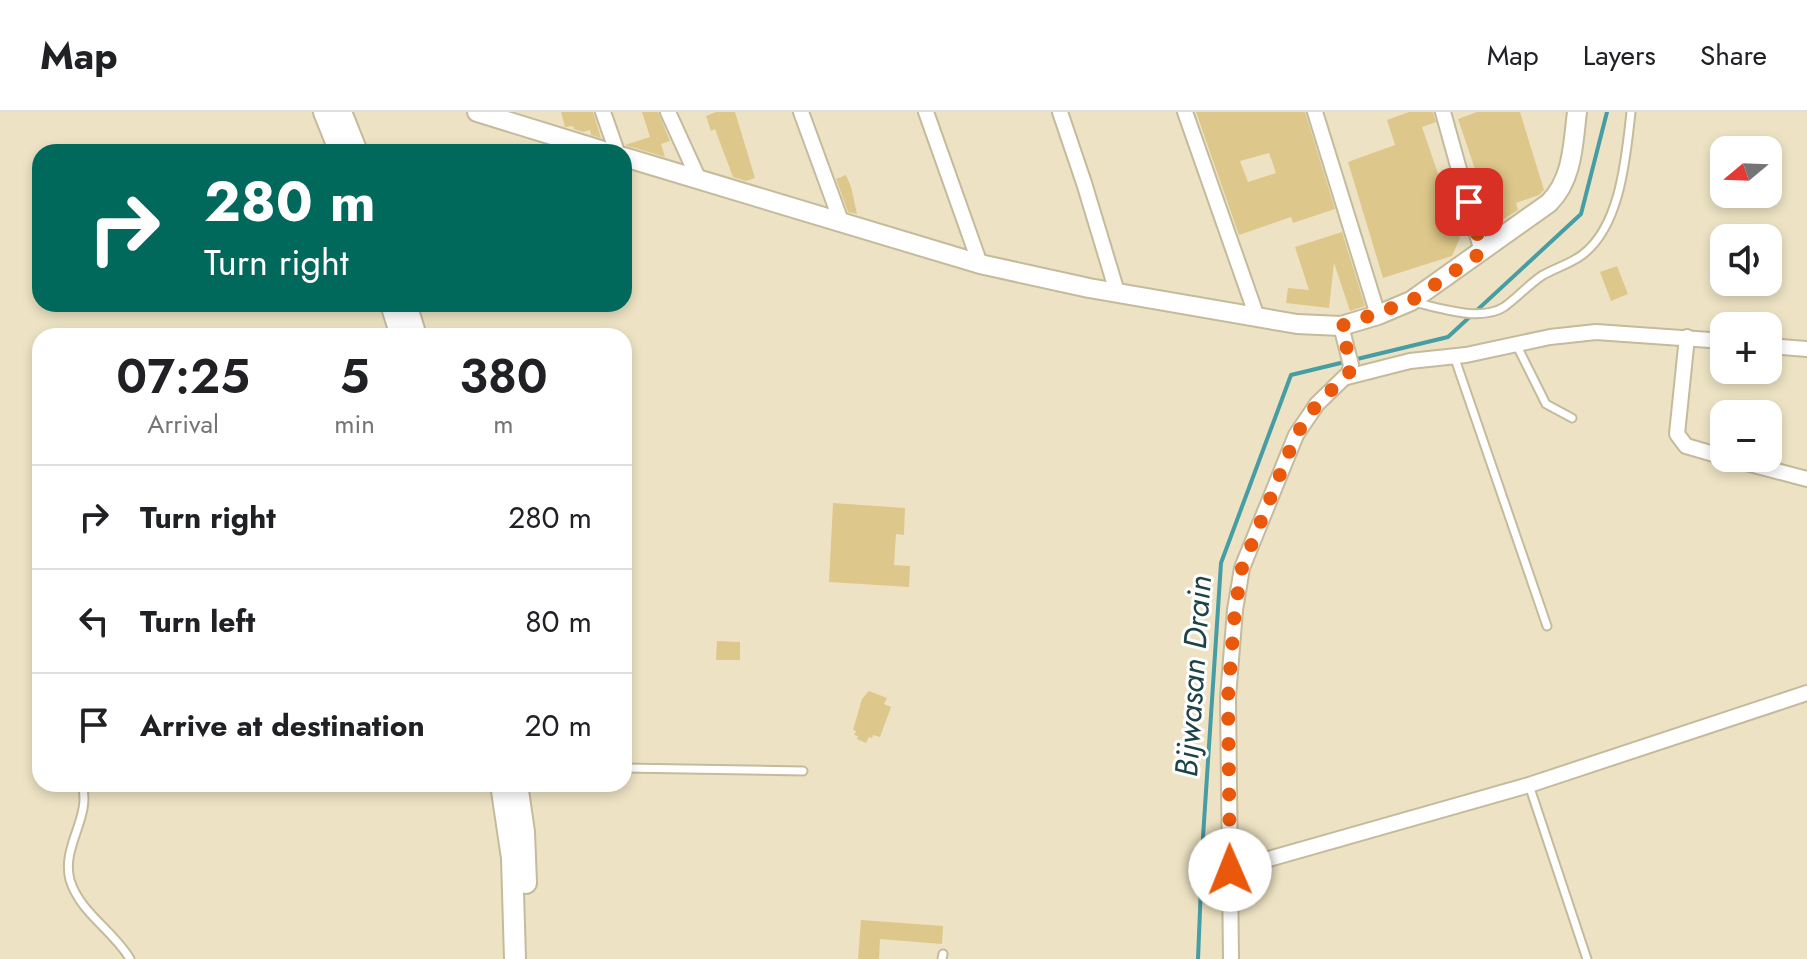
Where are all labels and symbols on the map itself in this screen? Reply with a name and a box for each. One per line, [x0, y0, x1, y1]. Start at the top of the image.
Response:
north arrow [1710, 136, 1782, 208]
pin [1435, 168, 1503, 236]
water label: Bijwasan Drain [1163, 574, 1223, 778]
position arrow [1188, 828, 1272, 912]

